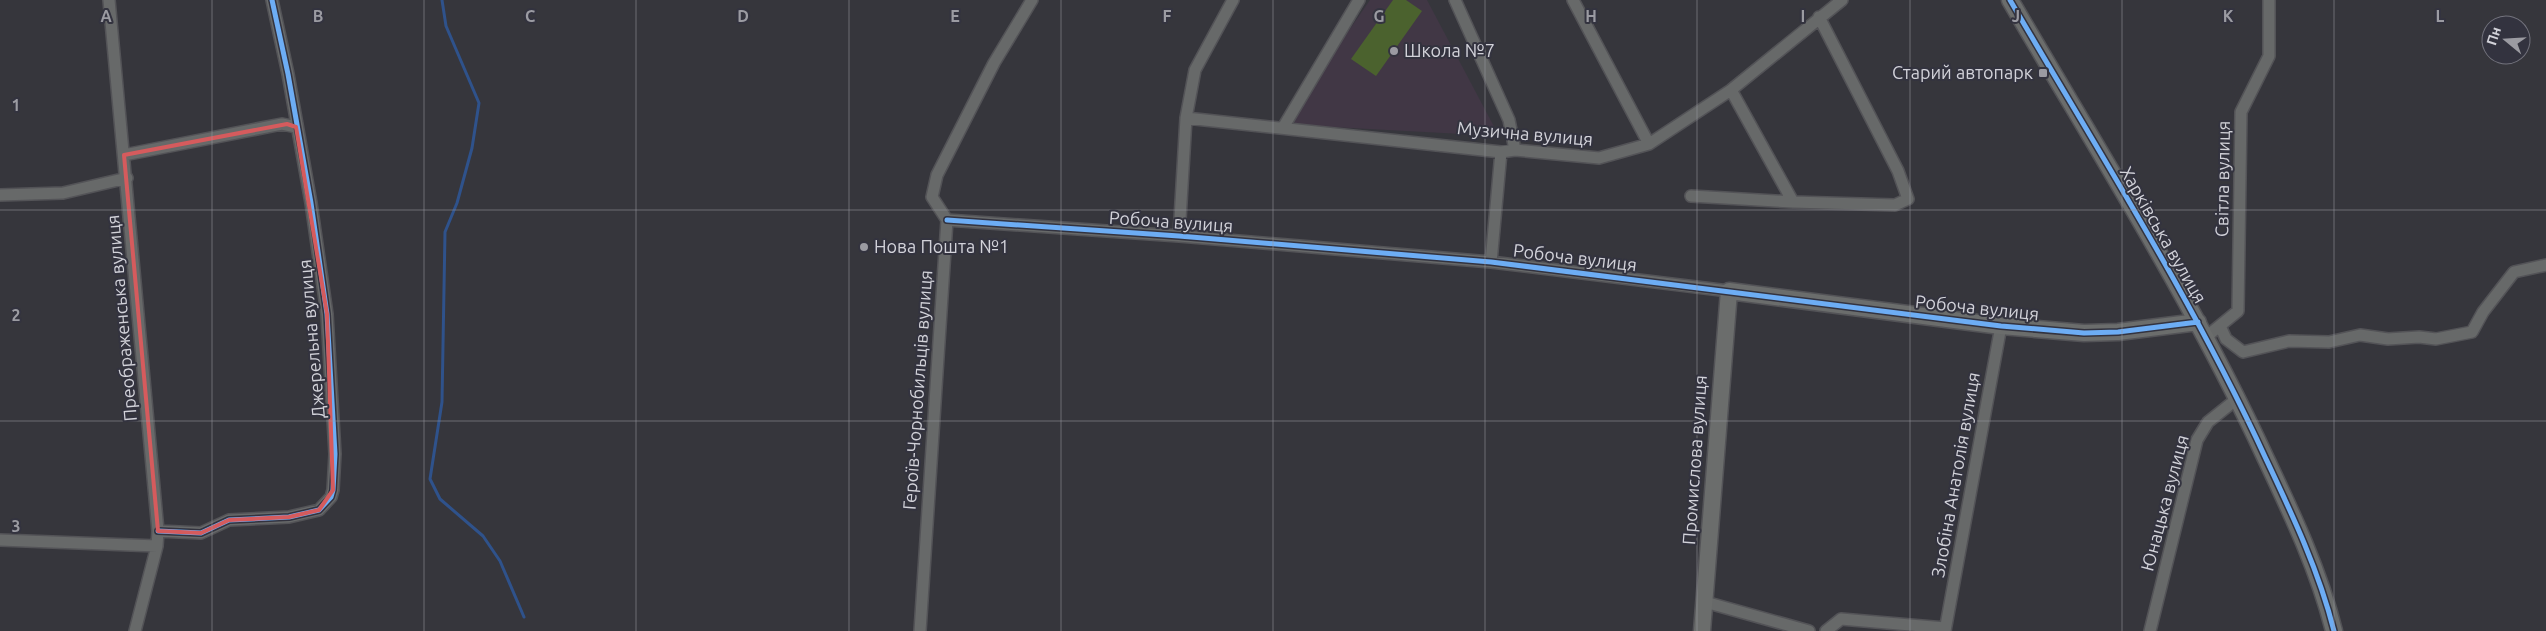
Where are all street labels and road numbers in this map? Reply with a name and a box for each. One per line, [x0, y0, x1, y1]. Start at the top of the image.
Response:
street label: Музична вулиця [1456, 117, 1594, 149]
street label: Світла вулиця [2211, 121, 2233, 237]
street label: Харківська вулиця [2117, 163, 2211, 306]
street label: Робоча вулиця [1108, 207, 1234, 235]
street label: Преображенська вулиця [102, 214, 140, 422]
street label: Робоча вулиця [1512, 239, 1638, 275]
street label: Джерельна вулиця [294, 259, 328, 420]
street label: Героїв-Чорнобильців вулиця [899, 269, 935, 511]
street label: Робоча вулиця [1914, 291, 2040, 323]
street label: Злобіна Анатолія вулиця [1927, 371, 1983, 579]
street label: Промислова вулиця [1678, 374, 1710, 545]
street label: Юнацька вулиця [2136, 432, 2192, 573]

